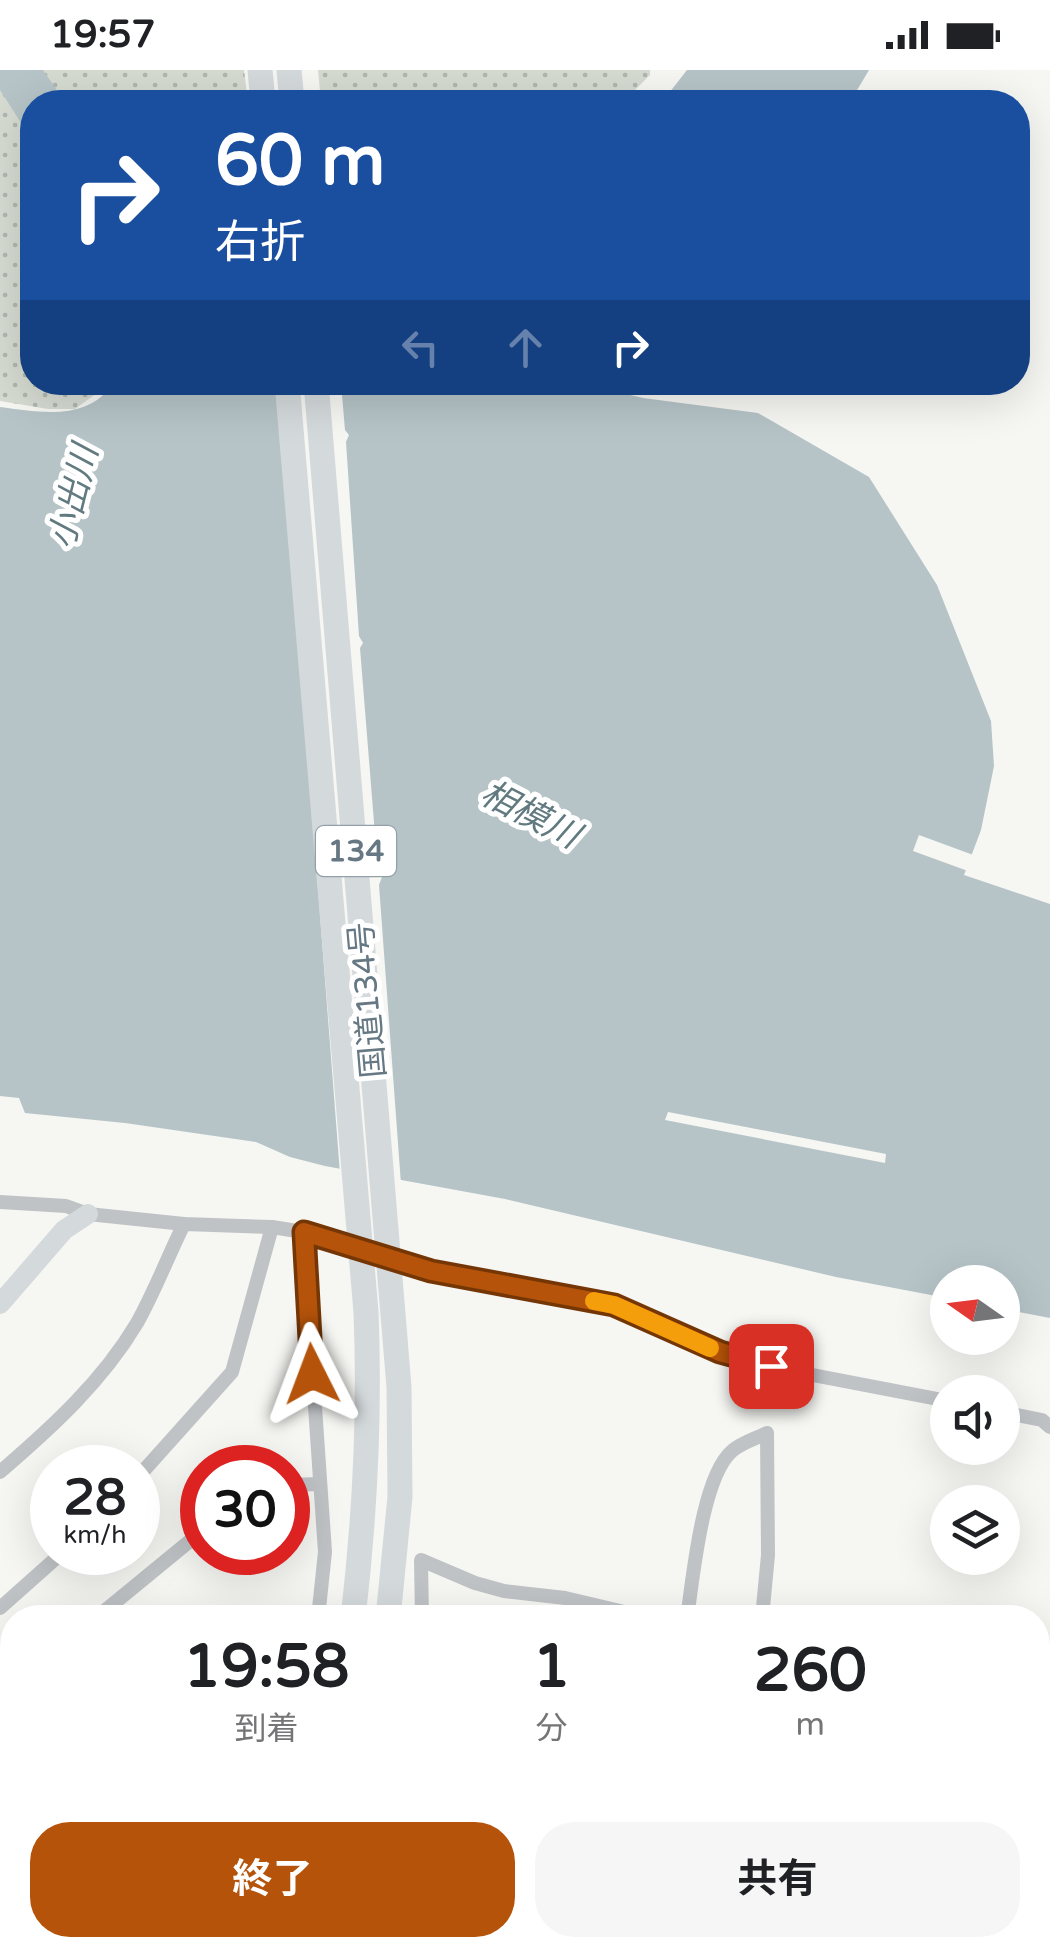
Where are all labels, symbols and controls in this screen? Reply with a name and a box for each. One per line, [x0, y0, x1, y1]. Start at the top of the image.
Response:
text: 19:57 [50, 12, 155, 58]
text: 60 m [215, 120, 385, 204]
icon: right [50, 130, 180, 260]
text: 右折 [215, 216, 305, 270]
icon: left [393, 320, 448, 375]
icon: ahead [498, 320, 553, 375]
icon: right [603, 320, 658, 375]
water label: 小出川 [41, 437, 108, 553]
water label: 相模川 [474, 772, 590, 859]
road number: 134 [316, 826, 396, 876]
street label: 国道134号 [342, 920, 394, 1080]
north arrow [930, 1265, 1020, 1355]
map controls [930, 1265, 1020, 1575]
position arrow [260, 1322, 364, 1426]
pin [729, 1324, 814, 1409]
icon: arrive [744, 1339, 799, 1394]
button: sound [930, 1375, 1020, 1465]
speed limit sign: 30 [180, 1445, 310, 1575]
text: 28 [64, 1468, 126, 1528]
button: layers [930, 1485, 1020, 1575]
text: km/h [64, 1520, 126, 1550]
text: 19:58 [183, 1631, 350, 1703]
text: 1 [533, 1631, 570, 1703]
text: 260 [754, 1635, 867, 1707]
text: m [796, 1706, 825, 1744]
text: 到着 [234, 1710, 298, 1748]
text: 分 [536, 1710, 568, 1748]
button: 終了 [30, 1822, 515, 1937]
button: 共有 [535, 1822, 1020, 1937]

